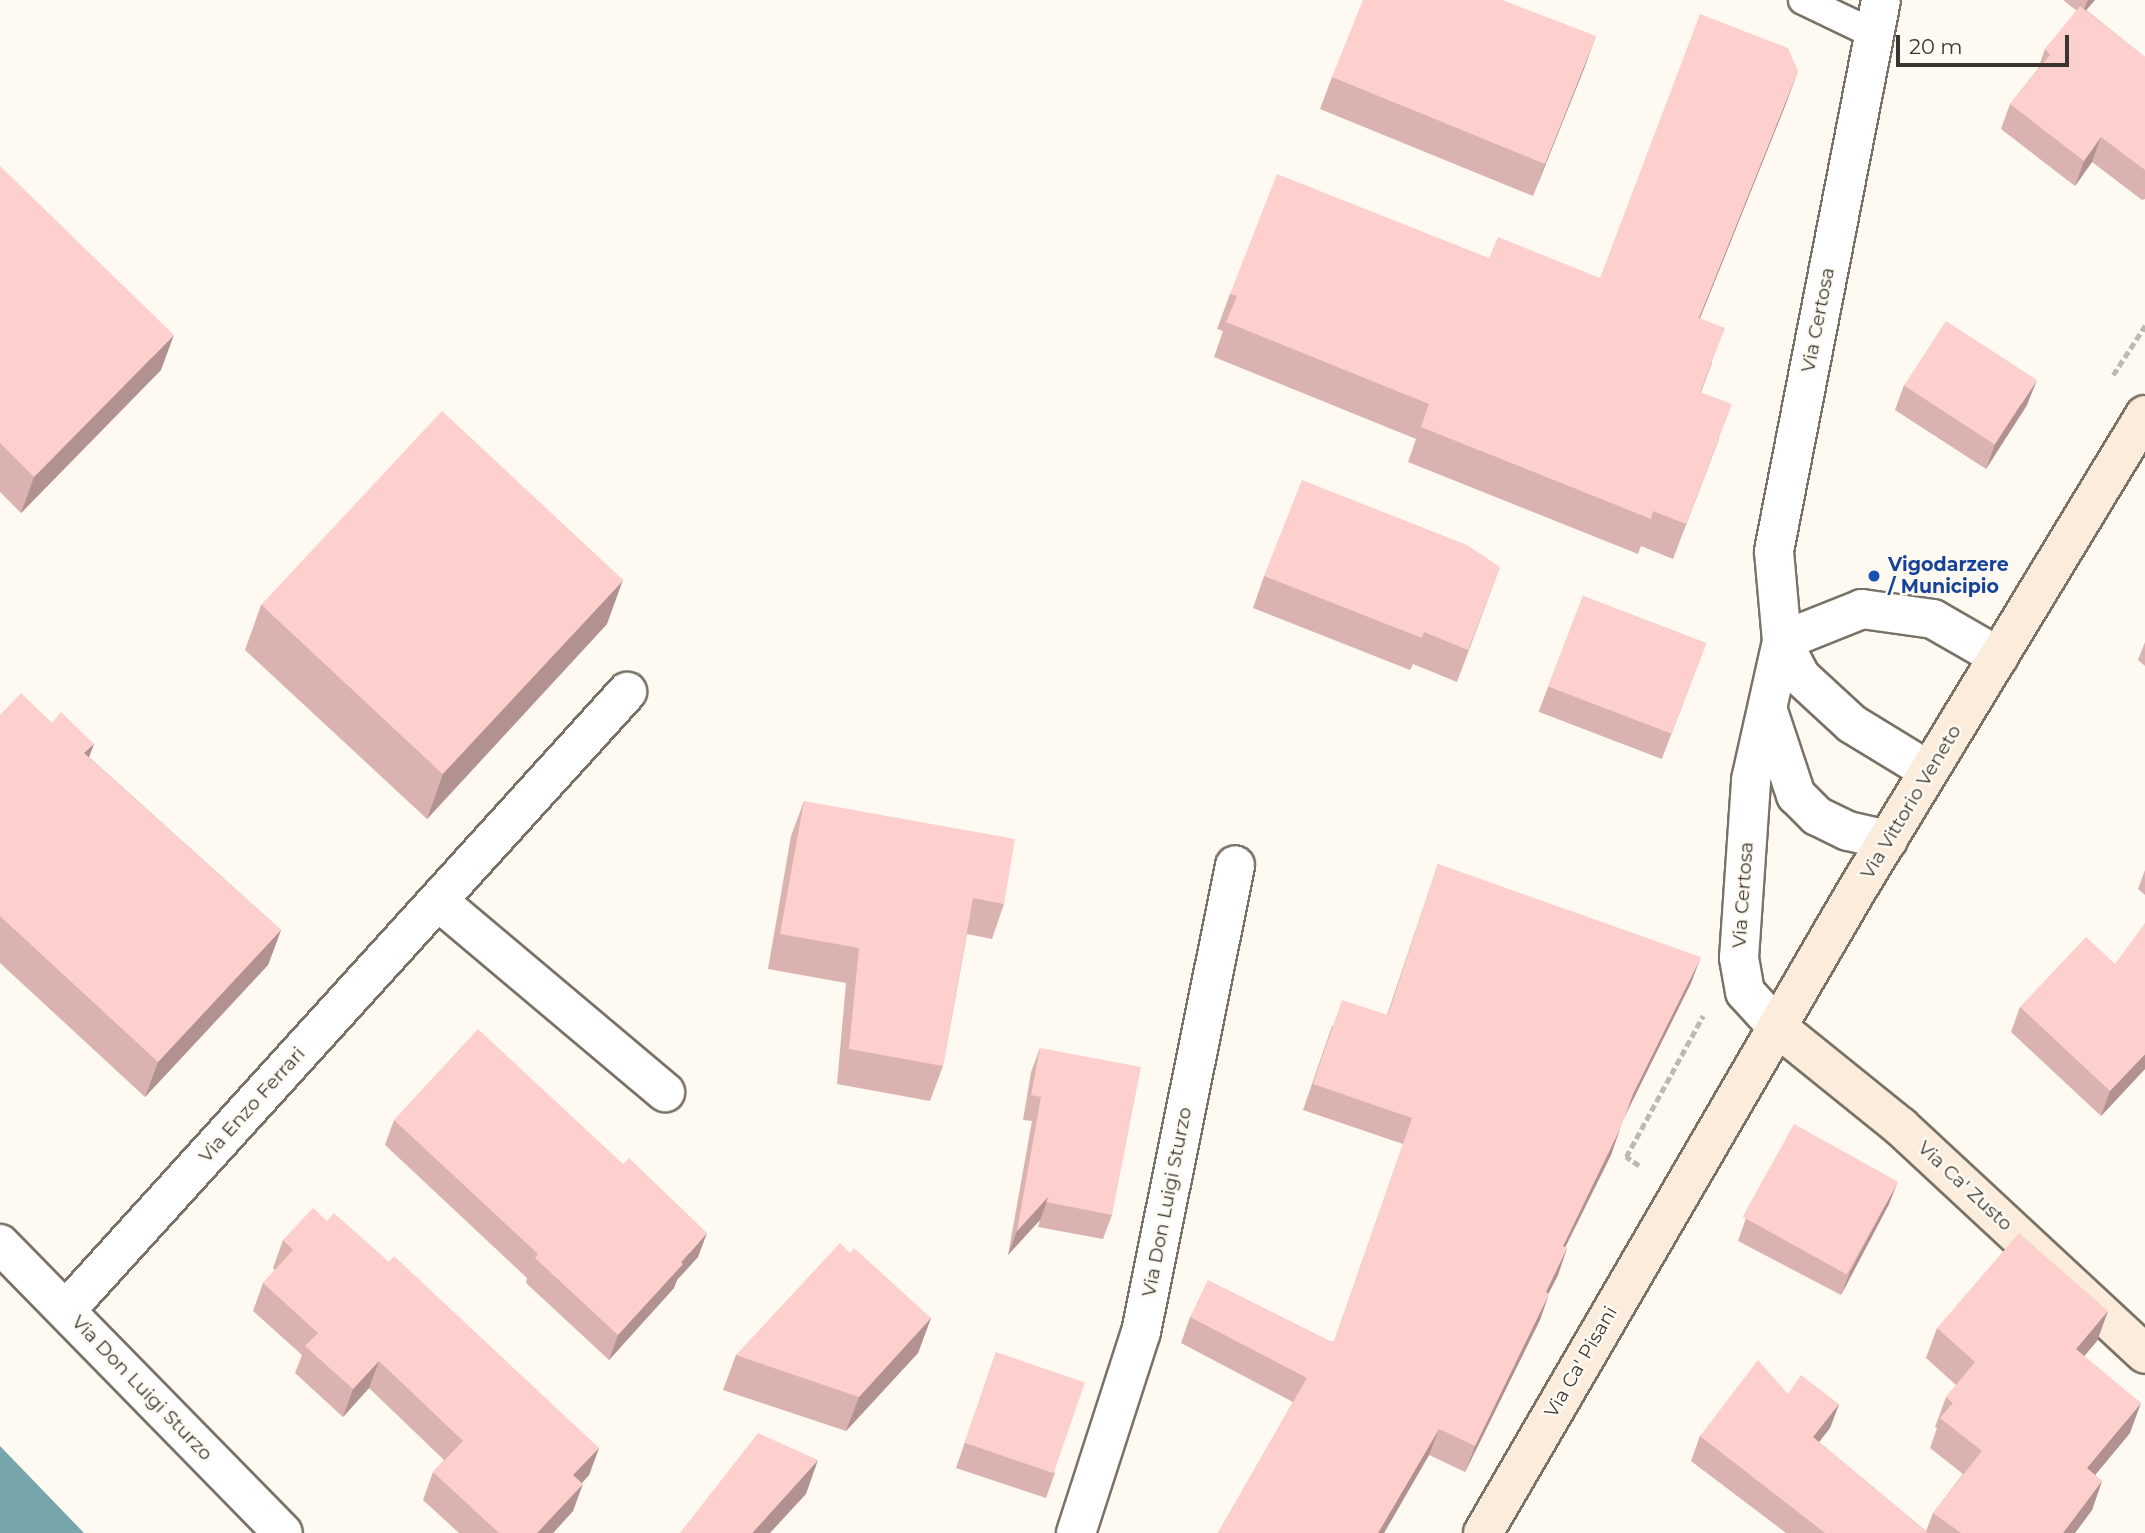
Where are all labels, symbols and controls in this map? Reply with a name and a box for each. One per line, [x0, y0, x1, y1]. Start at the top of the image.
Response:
scale bar [1900, 21, 2073, 65]
text: 20 m [1909, 34, 1963, 59]
street label: Via Certosa [1797, 266, 1839, 374]
place label: Vigodarzere / Municipio [1888, 554, 2009, 598]
marker: Vigodarzere / Municipio [1866, 568, 1882, 584]
street label: Via Vittorio Veneto [1856, 721, 1966, 883]
street label: Via Certosa [1728, 841, 1758, 949]
street label: Via Enzo Ferrari [194, 1043, 310, 1167]
street label: Via Don Luigi Sturzo [1137, 1105, 1197, 1299]
street label: Via Ca' Zusto [1913, 1136, 2017, 1236]
street label: Via Ca' Pisani [1540, 1302, 1622, 1422]
street label: Via Don Luigi Sturzo [67, 1311, 217, 1465]

